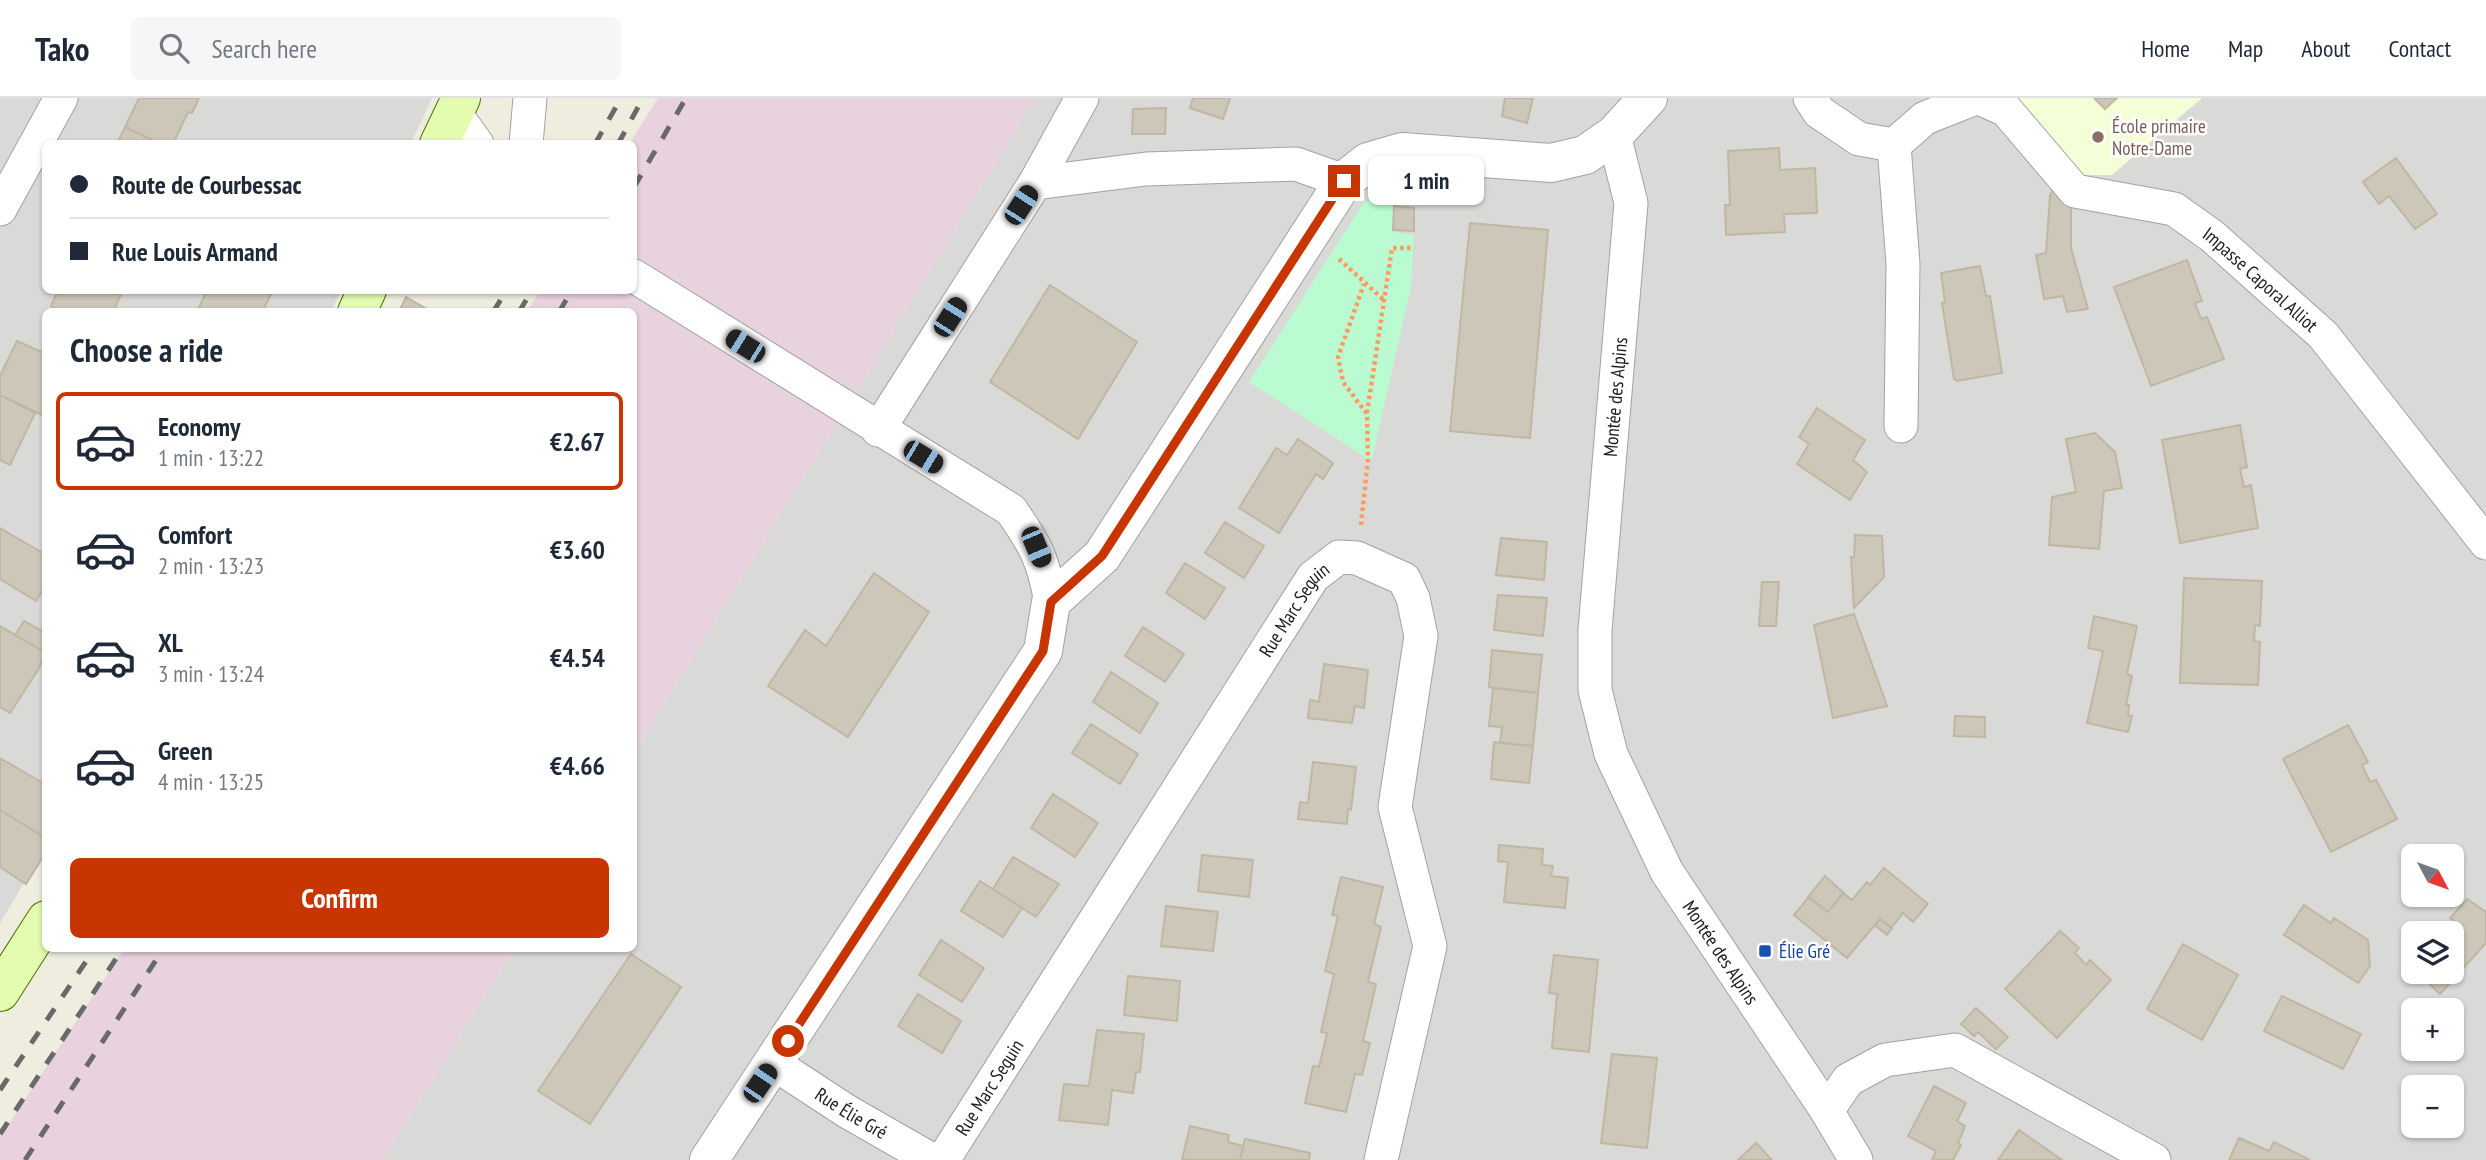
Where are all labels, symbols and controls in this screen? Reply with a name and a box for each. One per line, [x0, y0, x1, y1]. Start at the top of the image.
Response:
search box [131, 17, 621, 80]
text: Tako [35, 27, 89, 70]
icon: search [155, 29, 193, 67]
text: Search here [211, 32, 317, 65]
text: Home [2141, 33, 2190, 64]
text: Map [2228, 33, 2263, 64]
text: About [2301, 33, 2350, 64]
text: Contact [2388, 33, 2451, 64]
place label: École primaire Notre-Dame [2112, 114, 2206, 160]
marker: École primaire Notre-Dame [2090, 129, 2106, 145]
callout: 1 min [1368, 156, 1484, 206]
route end [1328, 165, 1360, 197]
text: 1 min [1403, 166, 1449, 195]
text: Route de Courbessac [112, 168, 302, 201]
car [1001, 182, 1042, 228]
street label: Impasse Caporal Alliot [2198, 221, 2323, 337]
text: Rue Louis Armand [112, 235, 278, 268]
car [930, 294, 971, 340]
car [722, 326, 769, 366]
text: Choose a ride [70, 329, 223, 371]
street label: Montée des Alpins [1598, 336, 1632, 458]
icon: car [74, 410, 137, 473]
text: Economy [158, 410, 240, 443]
text: €2.67 [550, 425, 605, 458]
car [900, 437, 947, 477]
text: 1 min · 13:22 [158, 443, 264, 472]
icon: car [74, 518, 137, 581]
text: Comfort [158, 518, 232, 551]
car [1019, 524, 1054, 570]
text: €3.60 [550, 533, 605, 566]
text: 2 min · 13:23 [158, 551, 264, 580]
street label: Rue Marc Seguin [1253, 557, 1334, 661]
icon: car [74, 626, 137, 689]
text: XL [158, 626, 183, 659]
text: €4.54 [550, 641, 605, 674]
text: 3 min · 13:24 [158, 659, 264, 688]
icon: car [74, 734, 137, 797]
text: Green [158, 734, 213, 767]
text: €4.66 [550, 749, 605, 782]
text: 4 min · 13:25 [158, 767, 264, 796]
north arrow [2401, 844, 2464, 906]
map controls [2401, 844, 2464, 1138]
button: Confirm [70, 858, 609, 938]
street label: Montée des Alpins [1678, 896, 1764, 1009]
button: layers [2401, 921, 2464, 984]
place label: Élie Gré [1779, 939, 1830, 963]
marker: Élie Gré [1757, 943, 1773, 959]
button: + [2401, 998, 2464, 1061]
route start [772, 1025, 804, 1057]
street label: Rue Marc Seguin [950, 1035, 1029, 1140]
car [740, 1060, 781, 1106]
button: − [2401, 1075, 2464, 1138]
street label: Rue Élie Gré [811, 1082, 892, 1144]

